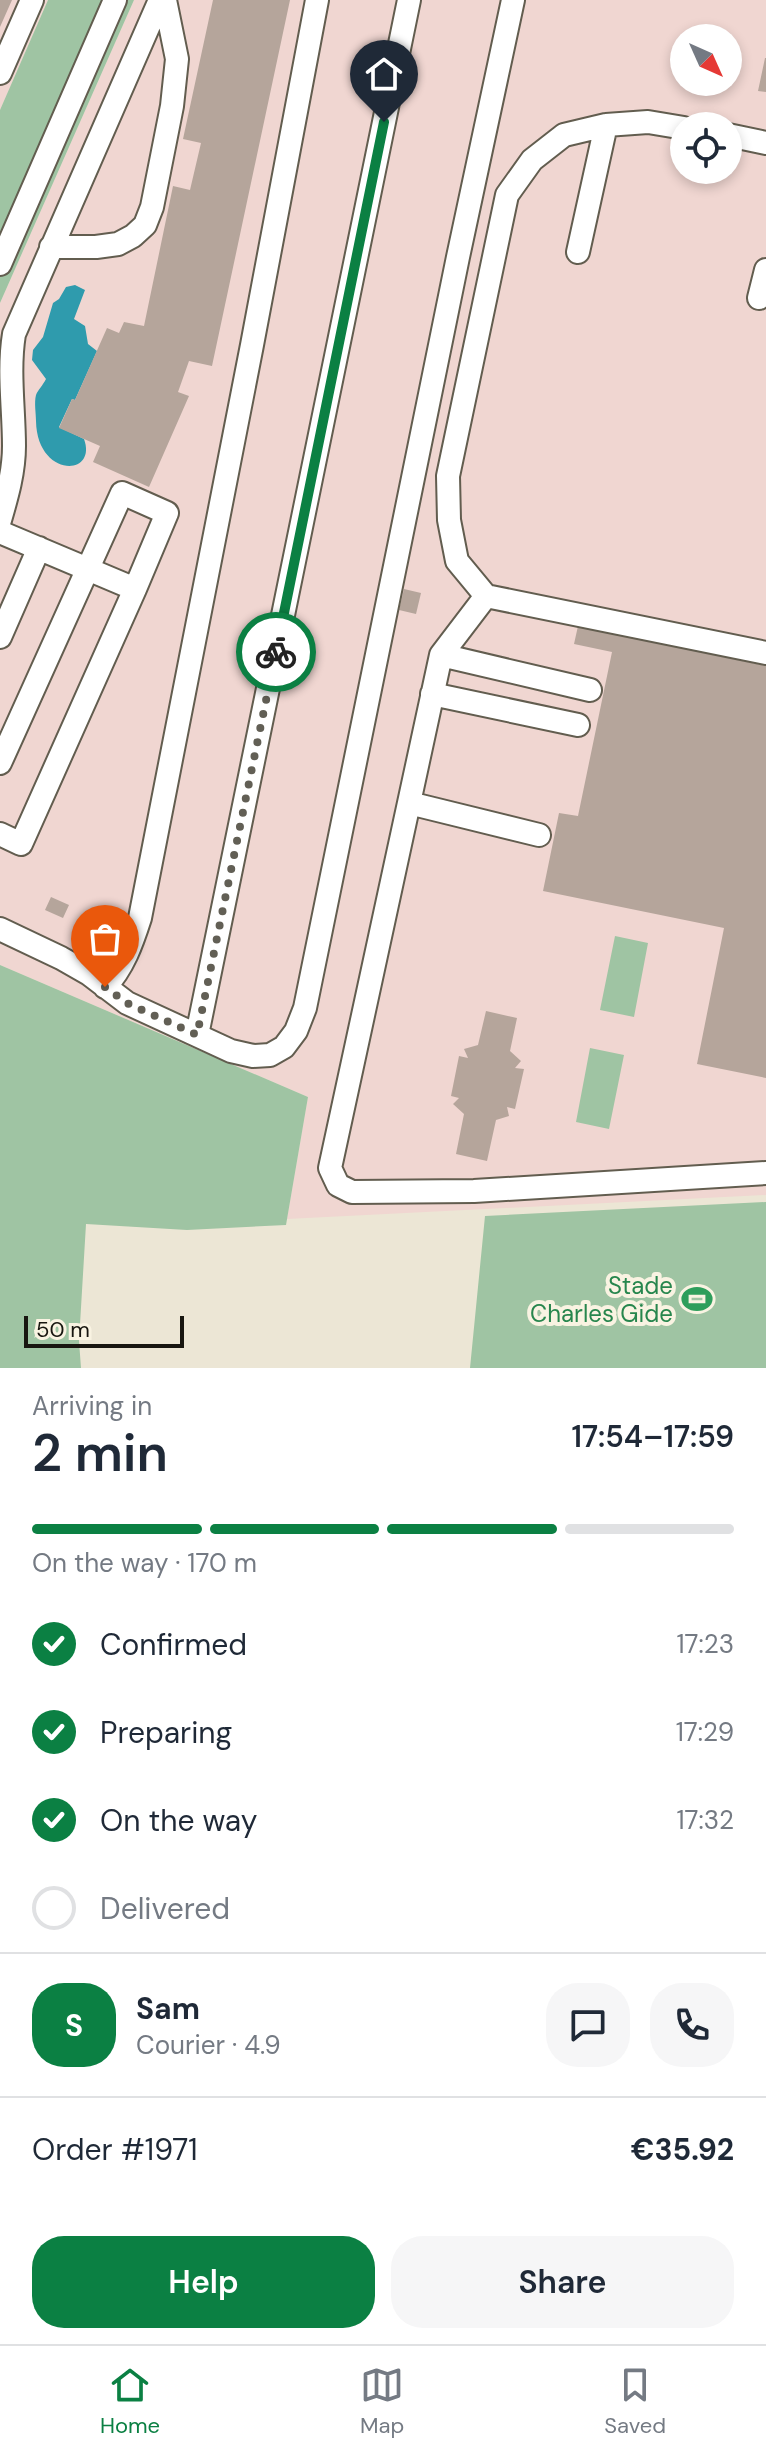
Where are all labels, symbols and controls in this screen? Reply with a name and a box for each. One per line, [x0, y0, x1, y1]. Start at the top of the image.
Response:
north arrow [670, 24, 742, 96]
map controls [670, 24, 742, 184]
pin [350, 40, 418, 122]
icon: home [362, 52, 406, 96]
button: locate [670, 112, 742, 184]
courier [236, 612, 316, 692]
icon: bike [254, 630, 298, 674]
pin [71, 905, 139, 987]
icon: bag [83, 917, 127, 961]
place label: Stade Charles Gide [530, 1270, 673, 1329]
sports icon: Stade Charles Gide [680, 1282, 714, 1316]
scale bar [24, 1312, 184, 1348]
text: 50 m [36, 1315, 90, 1344]
text: Arriving in [32, 1389, 152, 1423]
text: 17:54–17:59 [572, 1417, 734, 1456]
text: 2 min [32, 1419, 168, 1487]
text: On the way · 170 m [32, 1546, 257, 1580]
icon: check [32, 1622, 76, 1666]
text: Confirmed [100, 1625, 247, 1664]
text: 17:23 [676, 1627, 734, 1661]
icon: check [32, 1710, 76, 1754]
text: Preparing [100, 1713, 232, 1752]
text: 17:29 [676, 1715, 734, 1749]
icon: check [32, 1798, 76, 1842]
text: On the way [100, 1801, 257, 1840]
text: 17:32 [676, 1803, 734, 1837]
text: Delivered [100, 1889, 230, 1928]
button: chat [546, 1983, 630, 2067]
button: phone [650, 1983, 734, 2067]
text: Sam [136, 1989, 200, 2028]
text: S [65, 2006, 83, 2045]
text: Courier · 4.9 [136, 2028, 281, 2062]
text: Order #1971 [32, 2130, 198, 2169]
text: €35.92 [631, 2130, 734, 2169]
button: Help [32, 2236, 375, 2328]
button: Share [391, 2236, 734, 2328]
tab: Home [100, 2363, 160, 2440]
tab: Map [360, 2363, 404, 2440]
tab: Saved [604, 2363, 666, 2440]

